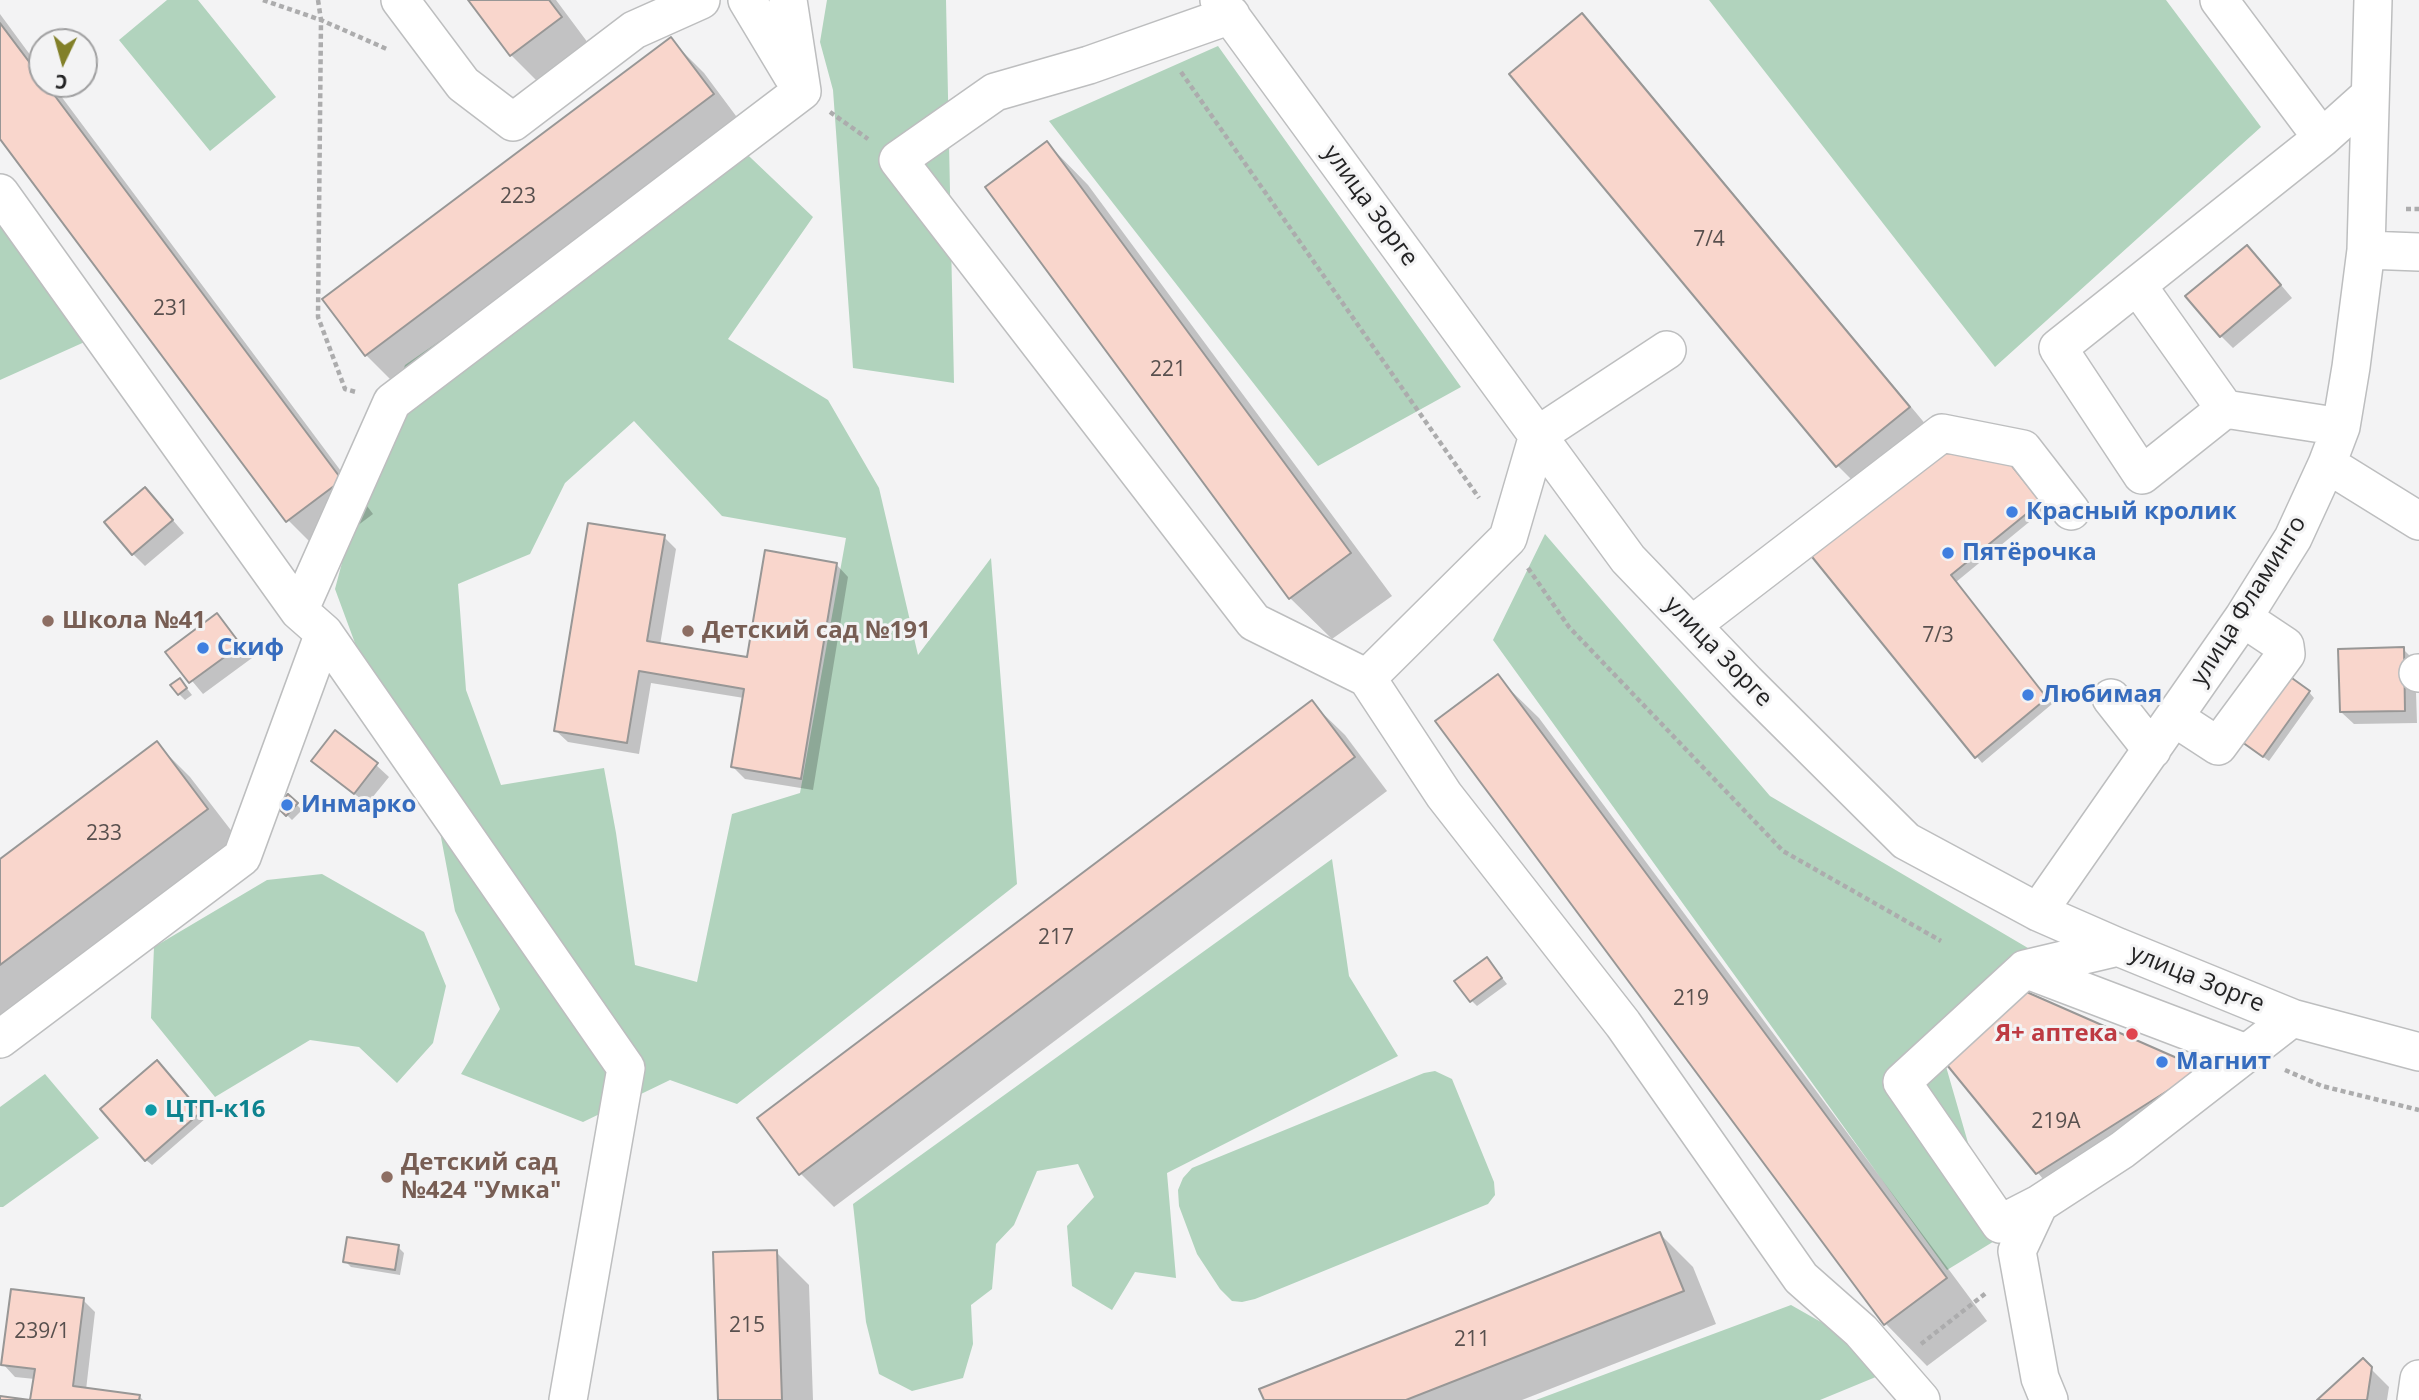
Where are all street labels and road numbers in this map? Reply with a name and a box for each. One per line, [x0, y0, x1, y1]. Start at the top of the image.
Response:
street label: улица Зорге [1316, 140, 1424, 272]
street label: улица Фламинго [2185, 511, 2313, 691]
street label: улица Зорге [1658, 591, 1778, 713]
street label: улица Зорге [2126, 939, 2268, 1019]

